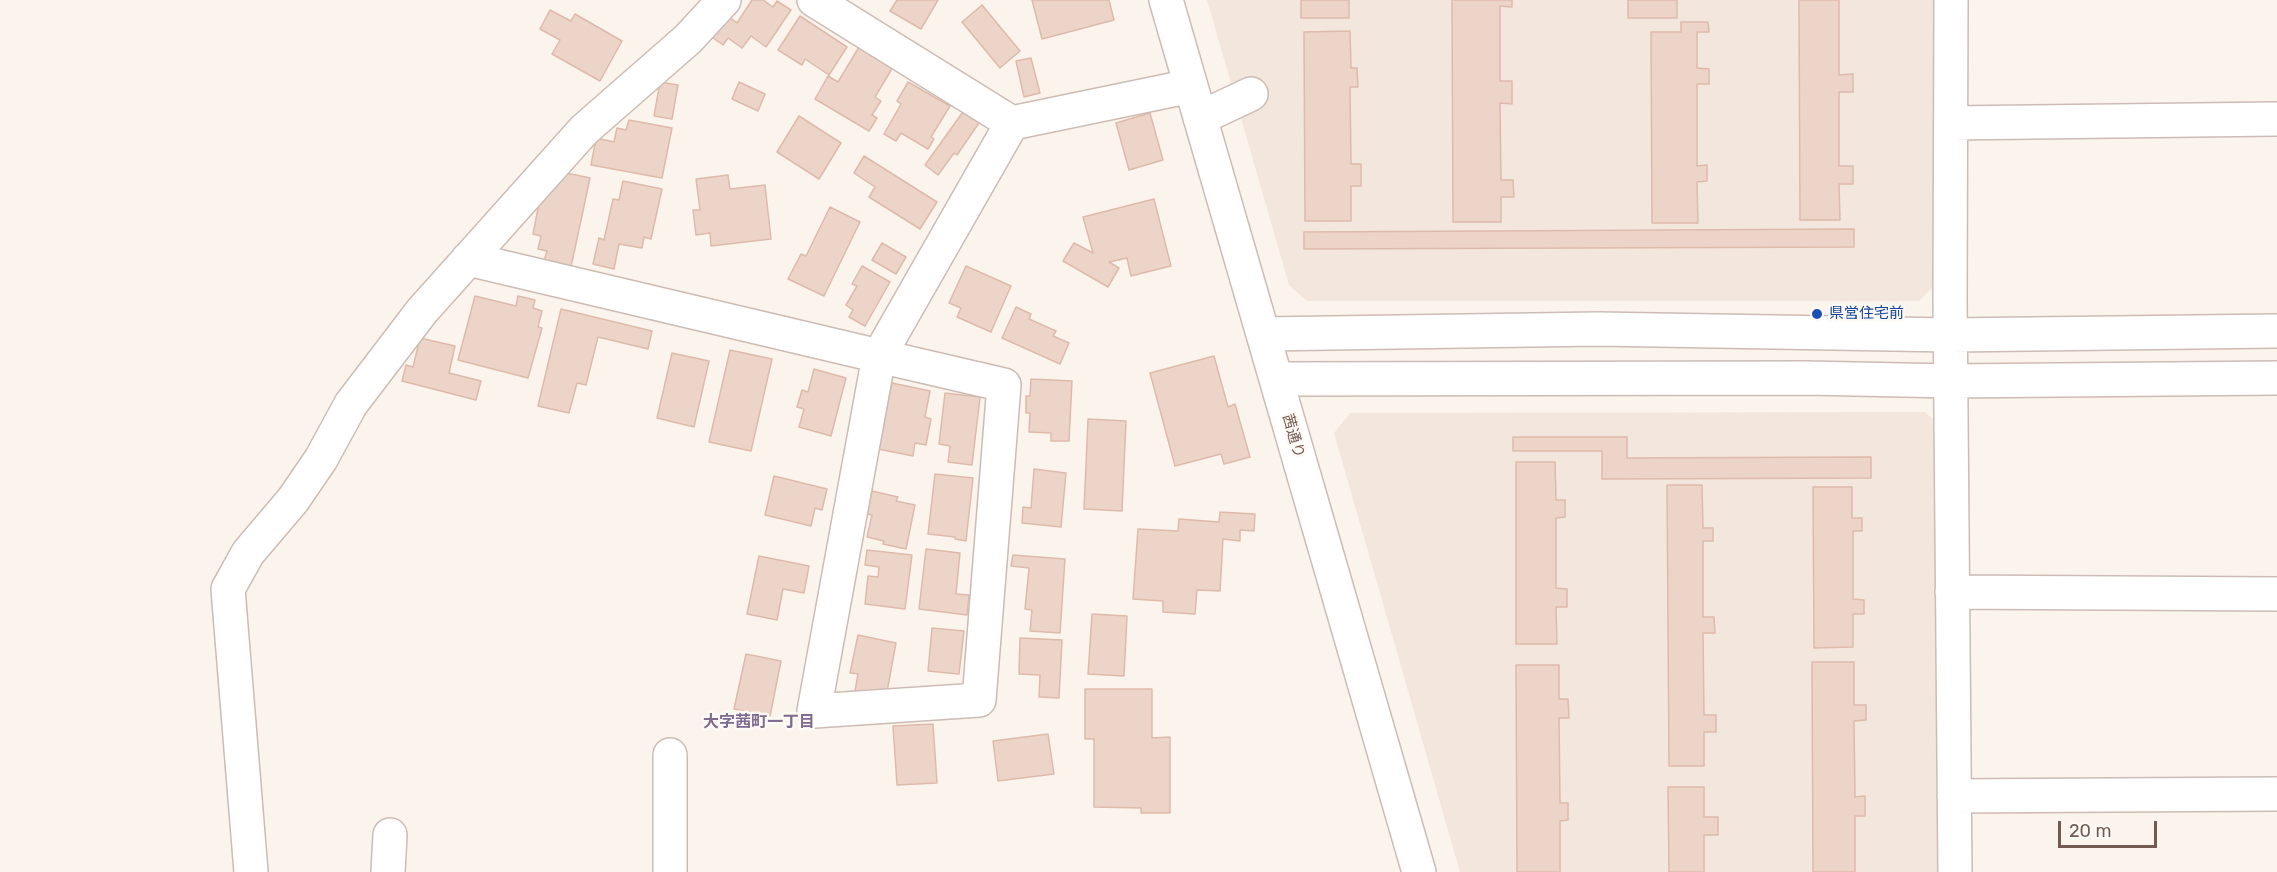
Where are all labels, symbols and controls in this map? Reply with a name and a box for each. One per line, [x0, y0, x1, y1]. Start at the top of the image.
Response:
place label: 県営住宅前 [1829, 305, 1904, 323]
marker: 県営住宅前 [1810, 307, 1824, 321]
street label: 茜通り [1278, 412, 1308, 460]
district label: 大字茜町一丁目 [703, 712, 815, 732]
scale bar [2061, 809, 2160, 847]
text: 20 m [2069, 820, 2111, 842]

